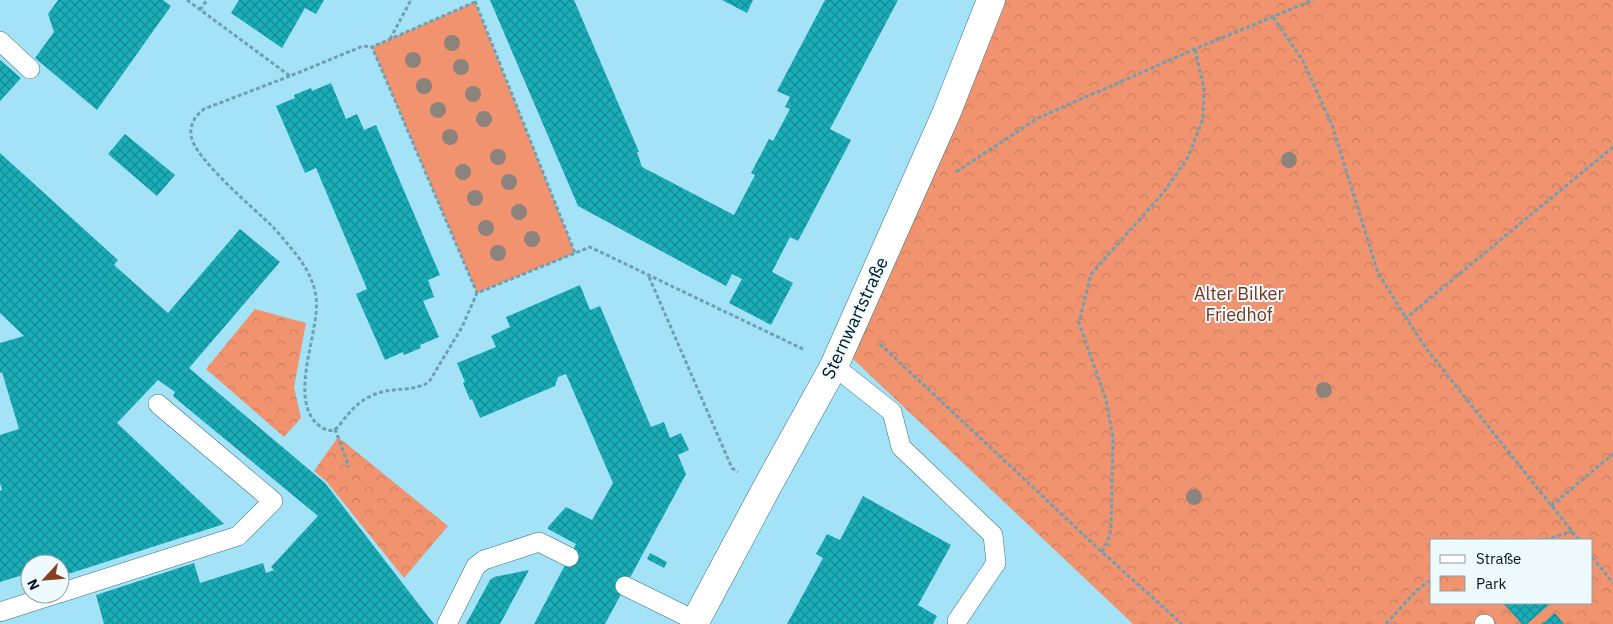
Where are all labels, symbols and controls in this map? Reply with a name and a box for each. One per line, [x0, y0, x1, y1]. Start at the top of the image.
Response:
street label: Sternwartstraße [816, 253, 893, 383]
park label: Alter Bilker Friedhof [1194, 282, 1284, 326]
legend [1430, 539, 1593, 604]
text: Straße [1476, 549, 1521, 568]
north arrow [20, 554, 70, 604]
text: Park [1476, 574, 1506, 593]
text: N [23, 576, 44, 593]

